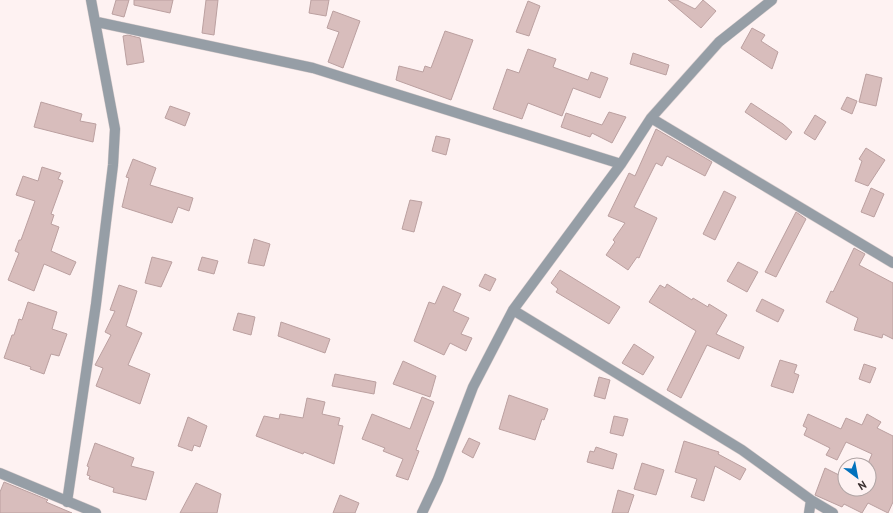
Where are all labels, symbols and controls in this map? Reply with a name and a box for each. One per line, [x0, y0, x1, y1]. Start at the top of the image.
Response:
north arrow [837, 457, 877, 497]
text: N [856, 478, 869, 493]

